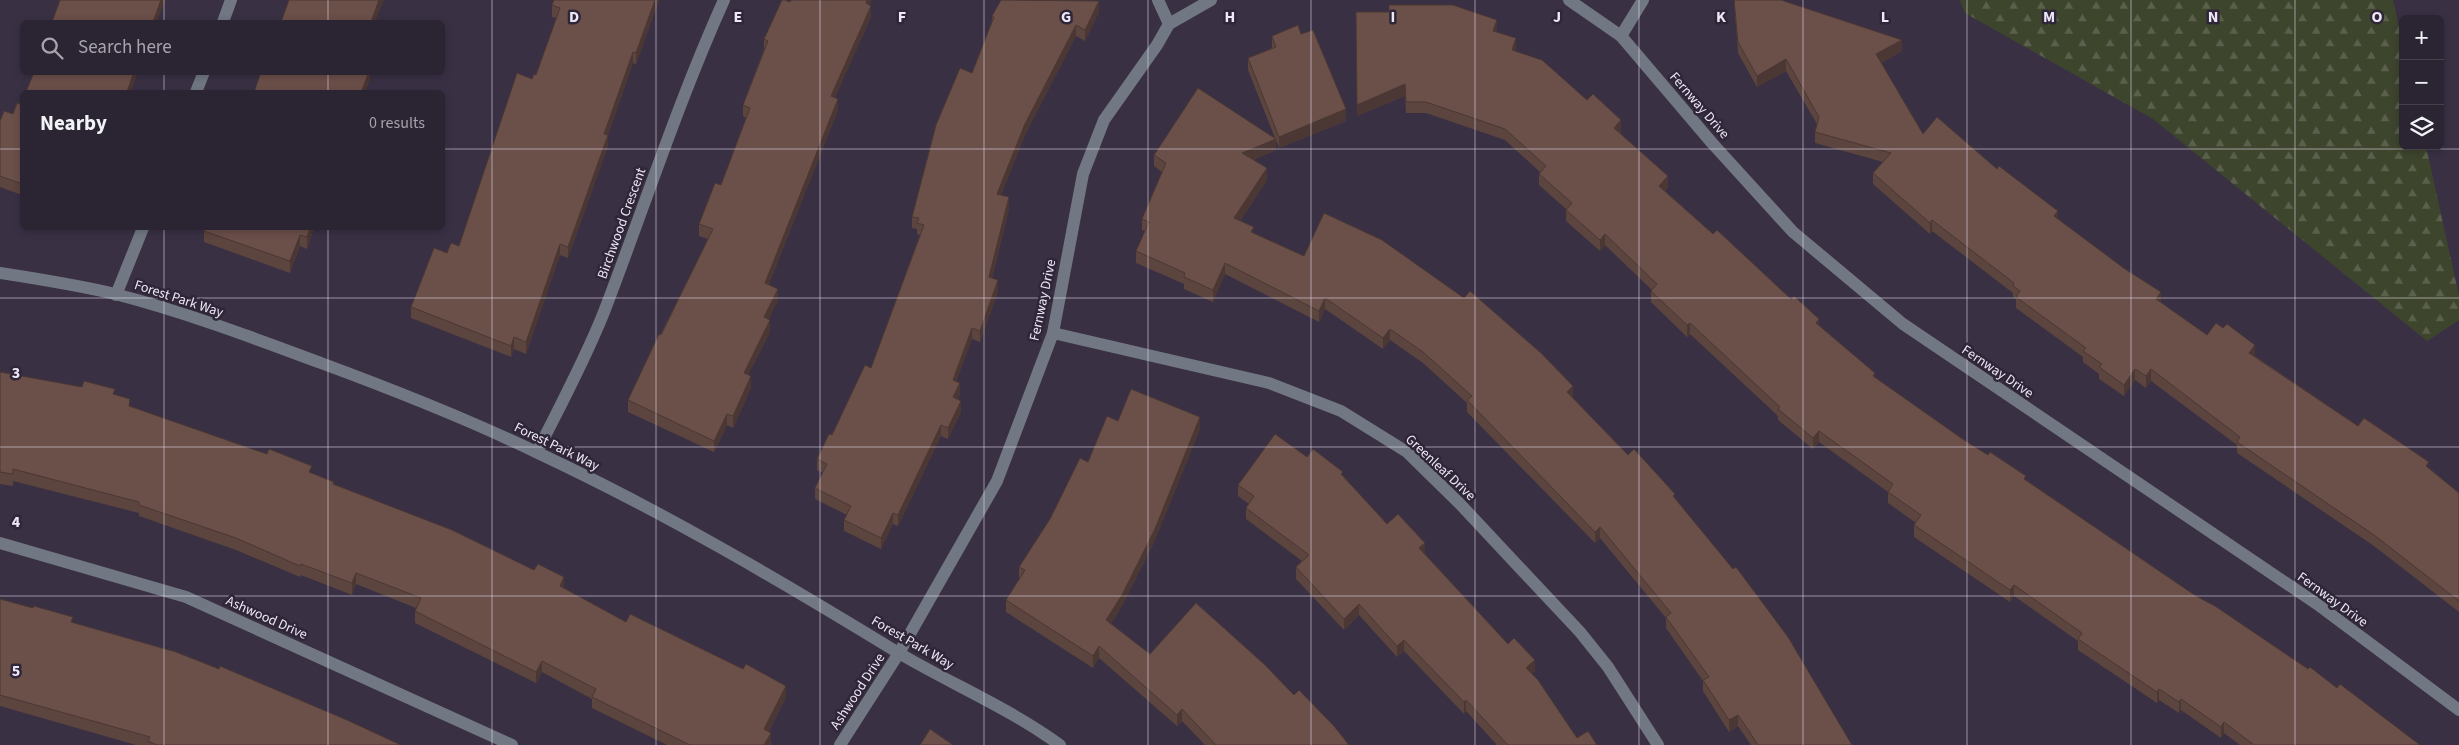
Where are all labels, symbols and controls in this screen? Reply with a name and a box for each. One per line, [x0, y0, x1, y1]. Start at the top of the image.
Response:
text: D [569, 6, 579, 28]
text: E [734, 6, 742, 28]
text: F [898, 6, 906, 28]
text: G [1061, 6, 1071, 28]
text: H [1225, 6, 1235, 28]
text: I [1391, 6, 1395, 28]
text: J [1553, 6, 1561, 28]
text: K [1716, 6, 1726, 28]
text: L [1881, 6, 1889, 28]
text: M [2043, 6, 2055, 28]
text: N [2208, 6, 2218, 28]
text: O [2372, 6, 2383, 28]
map controls [2399, 15, 2444, 150]
button: + [2399, 15, 2444, 60]
search box [20, 20, 445, 75]
icon: search [38, 34, 66, 62]
text: Search here [78, 34, 172, 61]
button: − [2399, 60, 2444, 105]
street label: Fernway Drive [1665, 68, 1734, 144]
button: layers [2399, 105, 2444, 150]
text: Nearby [40, 108, 107, 138]
text: 0 results [369, 112, 425, 134]
street label: Birchwood Crescent [593, 165, 651, 282]
street label: Fernway Drive [1025, 258, 1061, 343]
street label: Forest Park Way [132, 275, 226, 323]
street label: Fernway Drive [1958, 340, 2037, 403]
text: 3 [12, 362, 20, 384]
street label: Forest Park Way [511, 418, 603, 476]
street label: Greenleaf Drive [1401, 430, 1480, 506]
text: 4 [12, 511, 21, 533]
street label: Fernway Drive [2293, 567, 2372, 632]
street label: Ashwood Drive [223, 591, 311, 645]
street label: Forest Park Way [867, 611, 958, 675]
street label: Ashwood Drive [826, 649, 890, 734]
text: 5 [12, 660, 20, 682]

